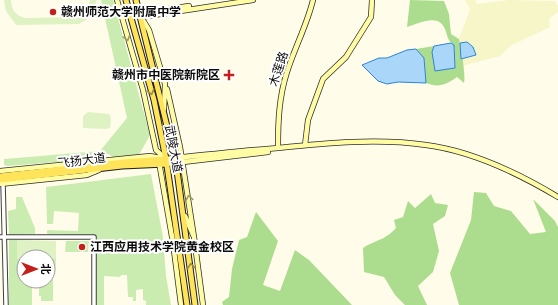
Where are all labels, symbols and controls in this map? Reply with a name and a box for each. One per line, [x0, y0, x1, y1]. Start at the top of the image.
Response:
place label: 赣州师范大学附属中学 [61, 3, 181, 22]
marker: 赣州师范大学附属中学 [48, 7, 58, 17]
one-way arrow [123, 34, 131, 41]
street label: 木莲路 [264, 49, 294, 89]
place label: 赣州市中医院新院区 [112, 66, 220, 85]
marker: 赣州市中医院新院区 [223, 69, 235, 81]
one-way arrow [146, 88, 155, 95]
street label: 武陵大道 [159, 124, 187, 174]
street label: 飞扬大道 [57, 149, 107, 173]
one-way arrow [185, 195, 193, 201]
place label: 江西应用技术学院黄金校区 [90, 238, 234, 257]
marker: 江西应用技术学院黄金校区 [77, 242, 87, 252]
north arrow [16, 249, 56, 289]
one-way arrow [186, 263, 195, 269]
text: 北 [37, 264, 54, 275]

